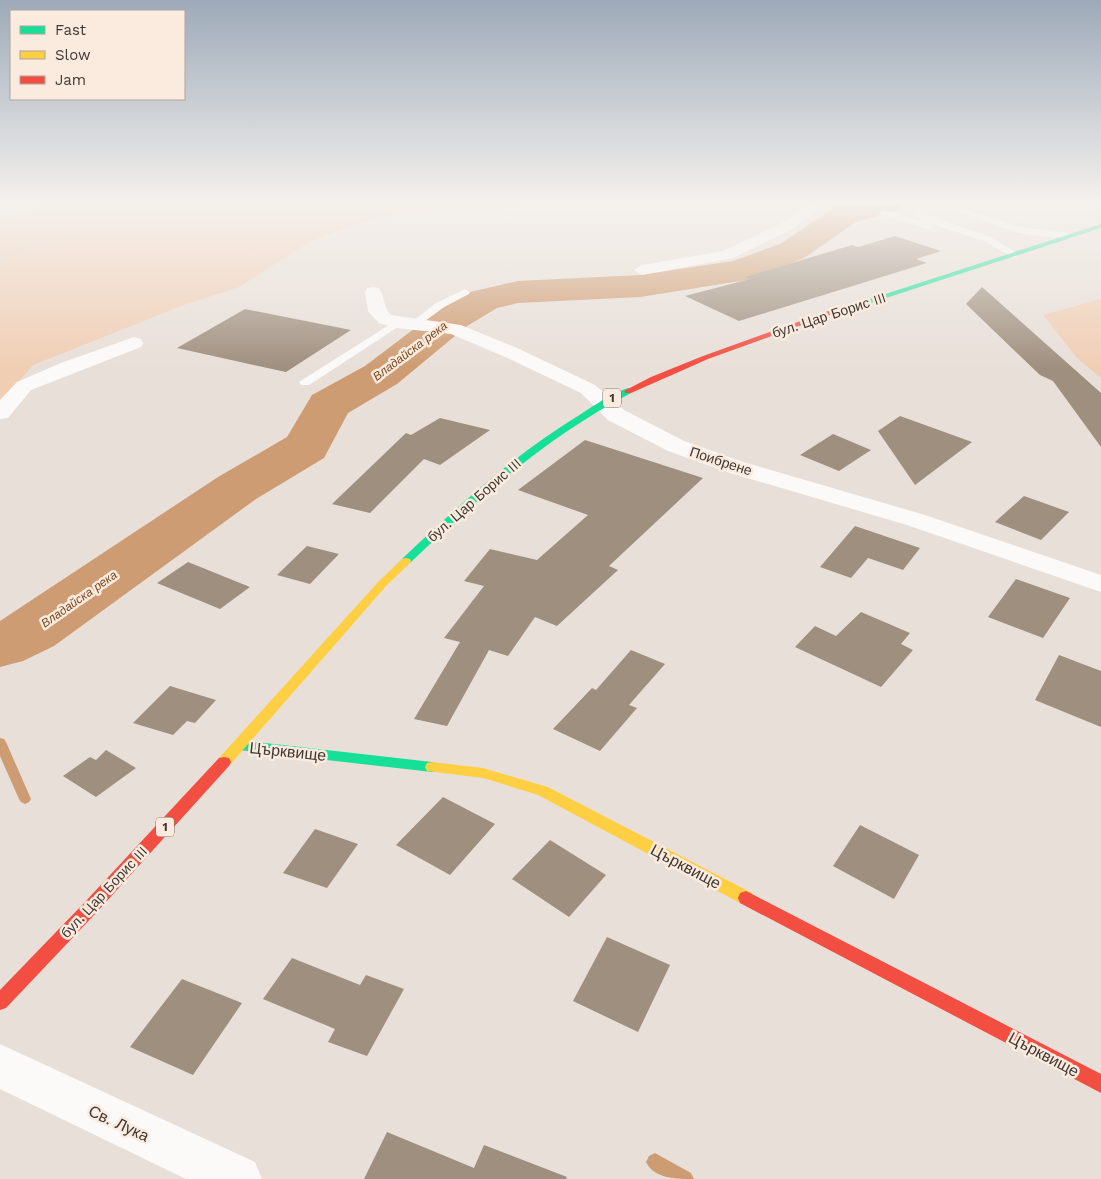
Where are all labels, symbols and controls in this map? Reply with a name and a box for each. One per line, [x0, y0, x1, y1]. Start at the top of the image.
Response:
legend [10, 10, 185, 100]
text: Fast [55, 21, 87, 39]
text: Slow [55, 46, 91, 64]
text: Jam [55, 71, 86, 89]
street label: бул. Цар Борис III [770, 289, 888, 341]
water label: Владайска река [370, 318, 450, 384]
road number: 1 [603, 388, 621, 408]
street label: Поибрене [688, 443, 754, 479]
street label: бул. Цар Борис III [424, 455, 524, 545]
water label: Владайска река [38, 567, 120, 630]
street label: Църквище [249, 738, 327, 765]
road number: 1 [156, 818, 174, 836]
street label: Църквище [647, 840, 724, 893]
street label: бул. Цар Борис III [58, 843, 150, 941]
street label: Църквище [1005, 1028, 1082, 1081]
street label: Св. Лука [85, 1101, 152, 1146]

